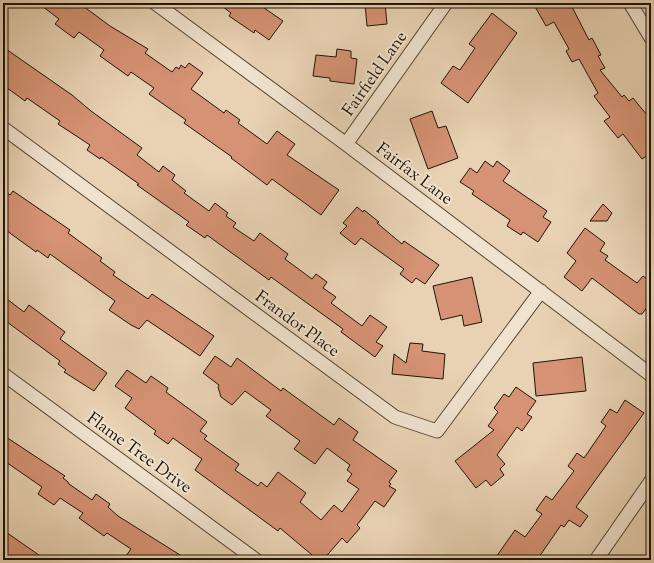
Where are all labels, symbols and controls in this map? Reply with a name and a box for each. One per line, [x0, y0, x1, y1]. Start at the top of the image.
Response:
street label: Fairfield Lane [337, 27, 414, 122]
street label: Fairfax Lane [370, 138, 457, 211]
street label: Frandor Place [250, 286, 344, 364]
street label: Flame Tree Drive [81, 407, 196, 500]

